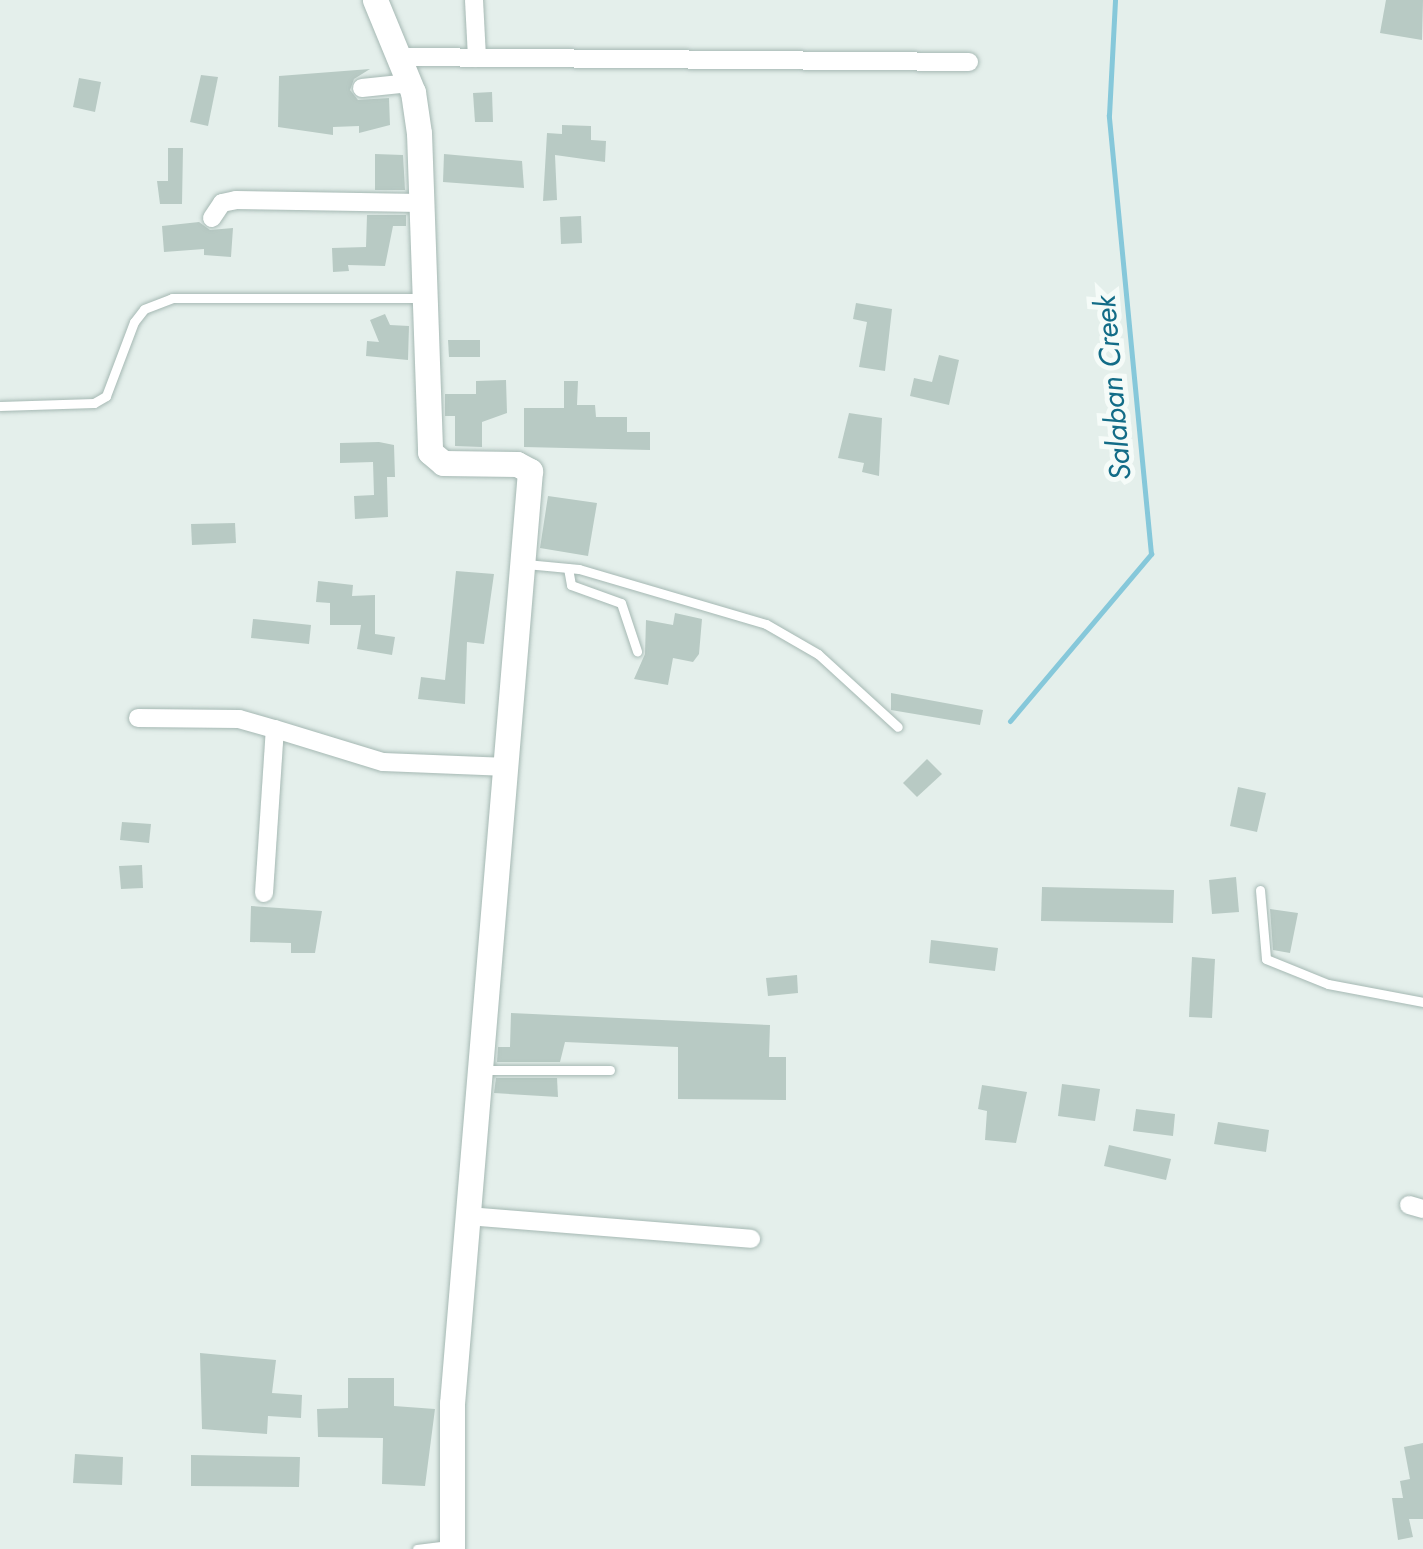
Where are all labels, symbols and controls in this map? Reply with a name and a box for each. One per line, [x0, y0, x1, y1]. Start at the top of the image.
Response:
water label: Salaban Creek [1087, 294, 1139, 482]

